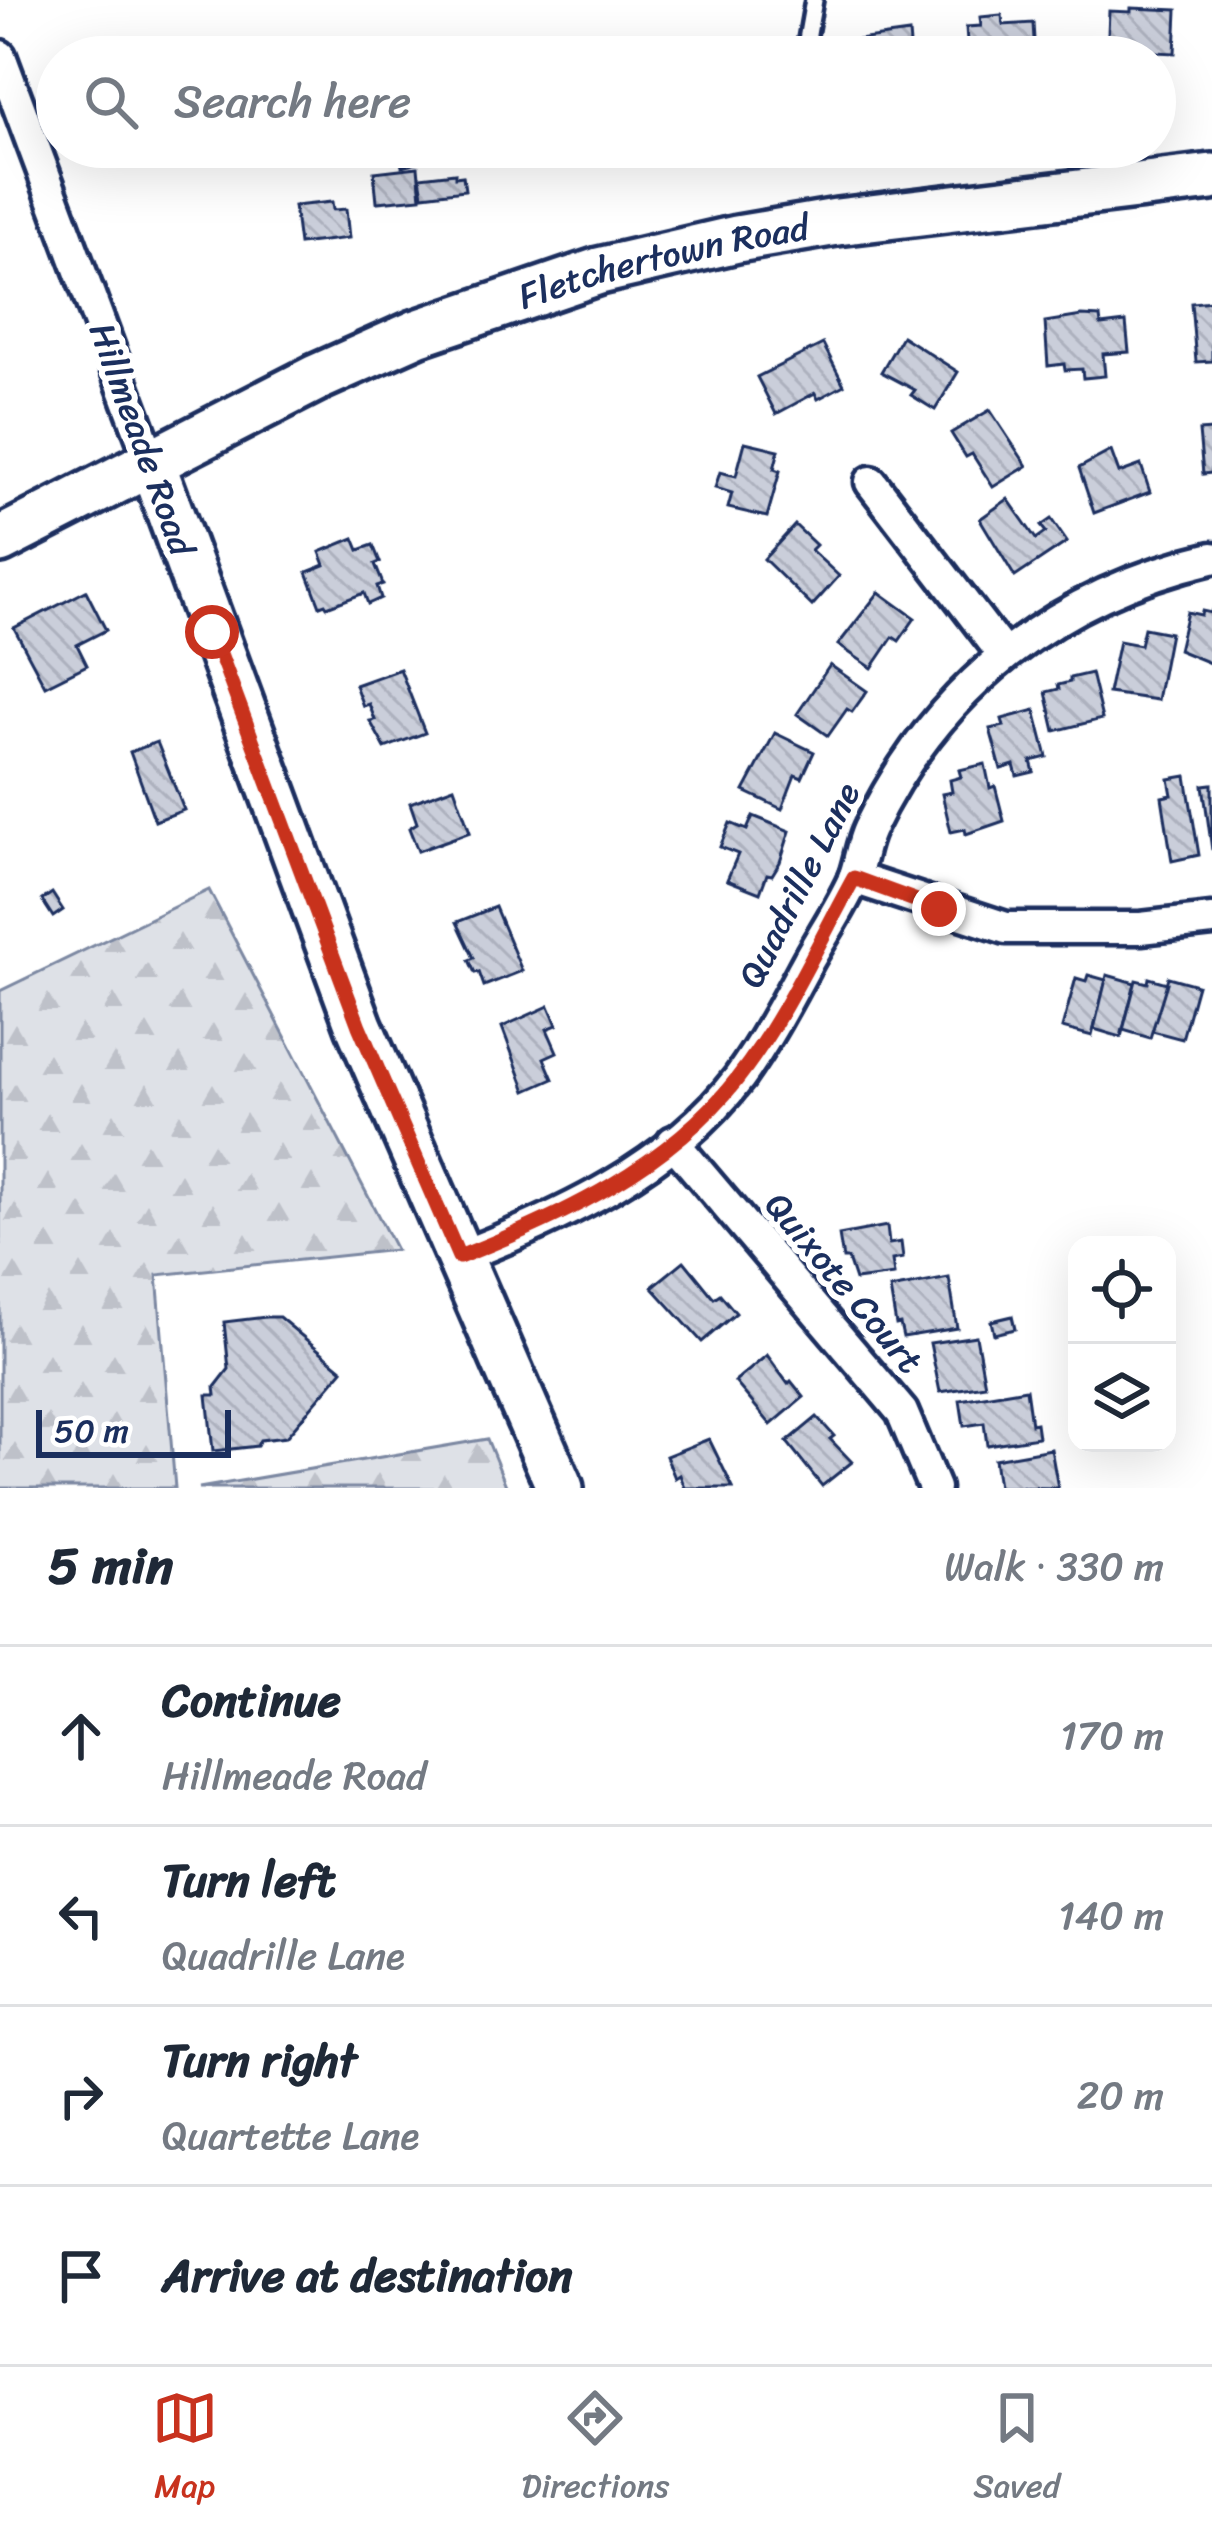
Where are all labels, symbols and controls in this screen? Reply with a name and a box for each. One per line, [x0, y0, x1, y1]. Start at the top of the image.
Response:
search box [36, 36, 1176, 168]
text: Search here [174, 62, 411, 142]
icon: search [78, 69, 144, 135]
street label: Fletchertown Road [509, 195, 815, 328]
street label: Hillmeade Road [70, 313, 215, 567]
route start [185, 605, 239, 659]
street label: Quadrille Lane [720, 771, 878, 999]
route end [912, 882, 966, 936]
street label: Quixote Court [748, 1177, 940, 1389]
map controls [1068, 1236, 1176, 1452]
button: locate [1068, 1236, 1176, 1344]
button: layers [1068, 1344, 1176, 1452]
text: 50 m [54, 1402, 129, 1460]
scale bar [36, 1404, 231, 1457]
text: 5 min [48, 1521, 173, 1611]
text: Walk · 330 m [944, 1532, 1164, 1601]
text: Continue [162, 1661, 341, 1741]
text: 170 m [1060, 1701, 1164, 1770]
icon: ahead [48, 1703, 114, 1769]
text: Hillmeade Road [162, 1741, 427, 1810]
text: Turn left [162, 1841, 335, 1921]
text: 140 m [1058, 1881, 1164, 1950]
icon: left [48, 1883, 114, 1949]
text: Quadrille Lane [162, 1921, 405, 1990]
text: Turn right [162, 2021, 357, 2101]
text: 20 m [1077, 2061, 1164, 2130]
icon: right [48, 2063, 114, 2129]
text: Quartette Lane [162, 2101, 419, 2170]
text: Arrive at destination [162, 2236, 572, 2316]
icon: arrive [48, 2243, 114, 2309]
tab: Map [152, 2385, 218, 2515]
tab: Directions [522, 2385, 669, 2515]
tab: Saved [973, 2385, 1060, 2515]

